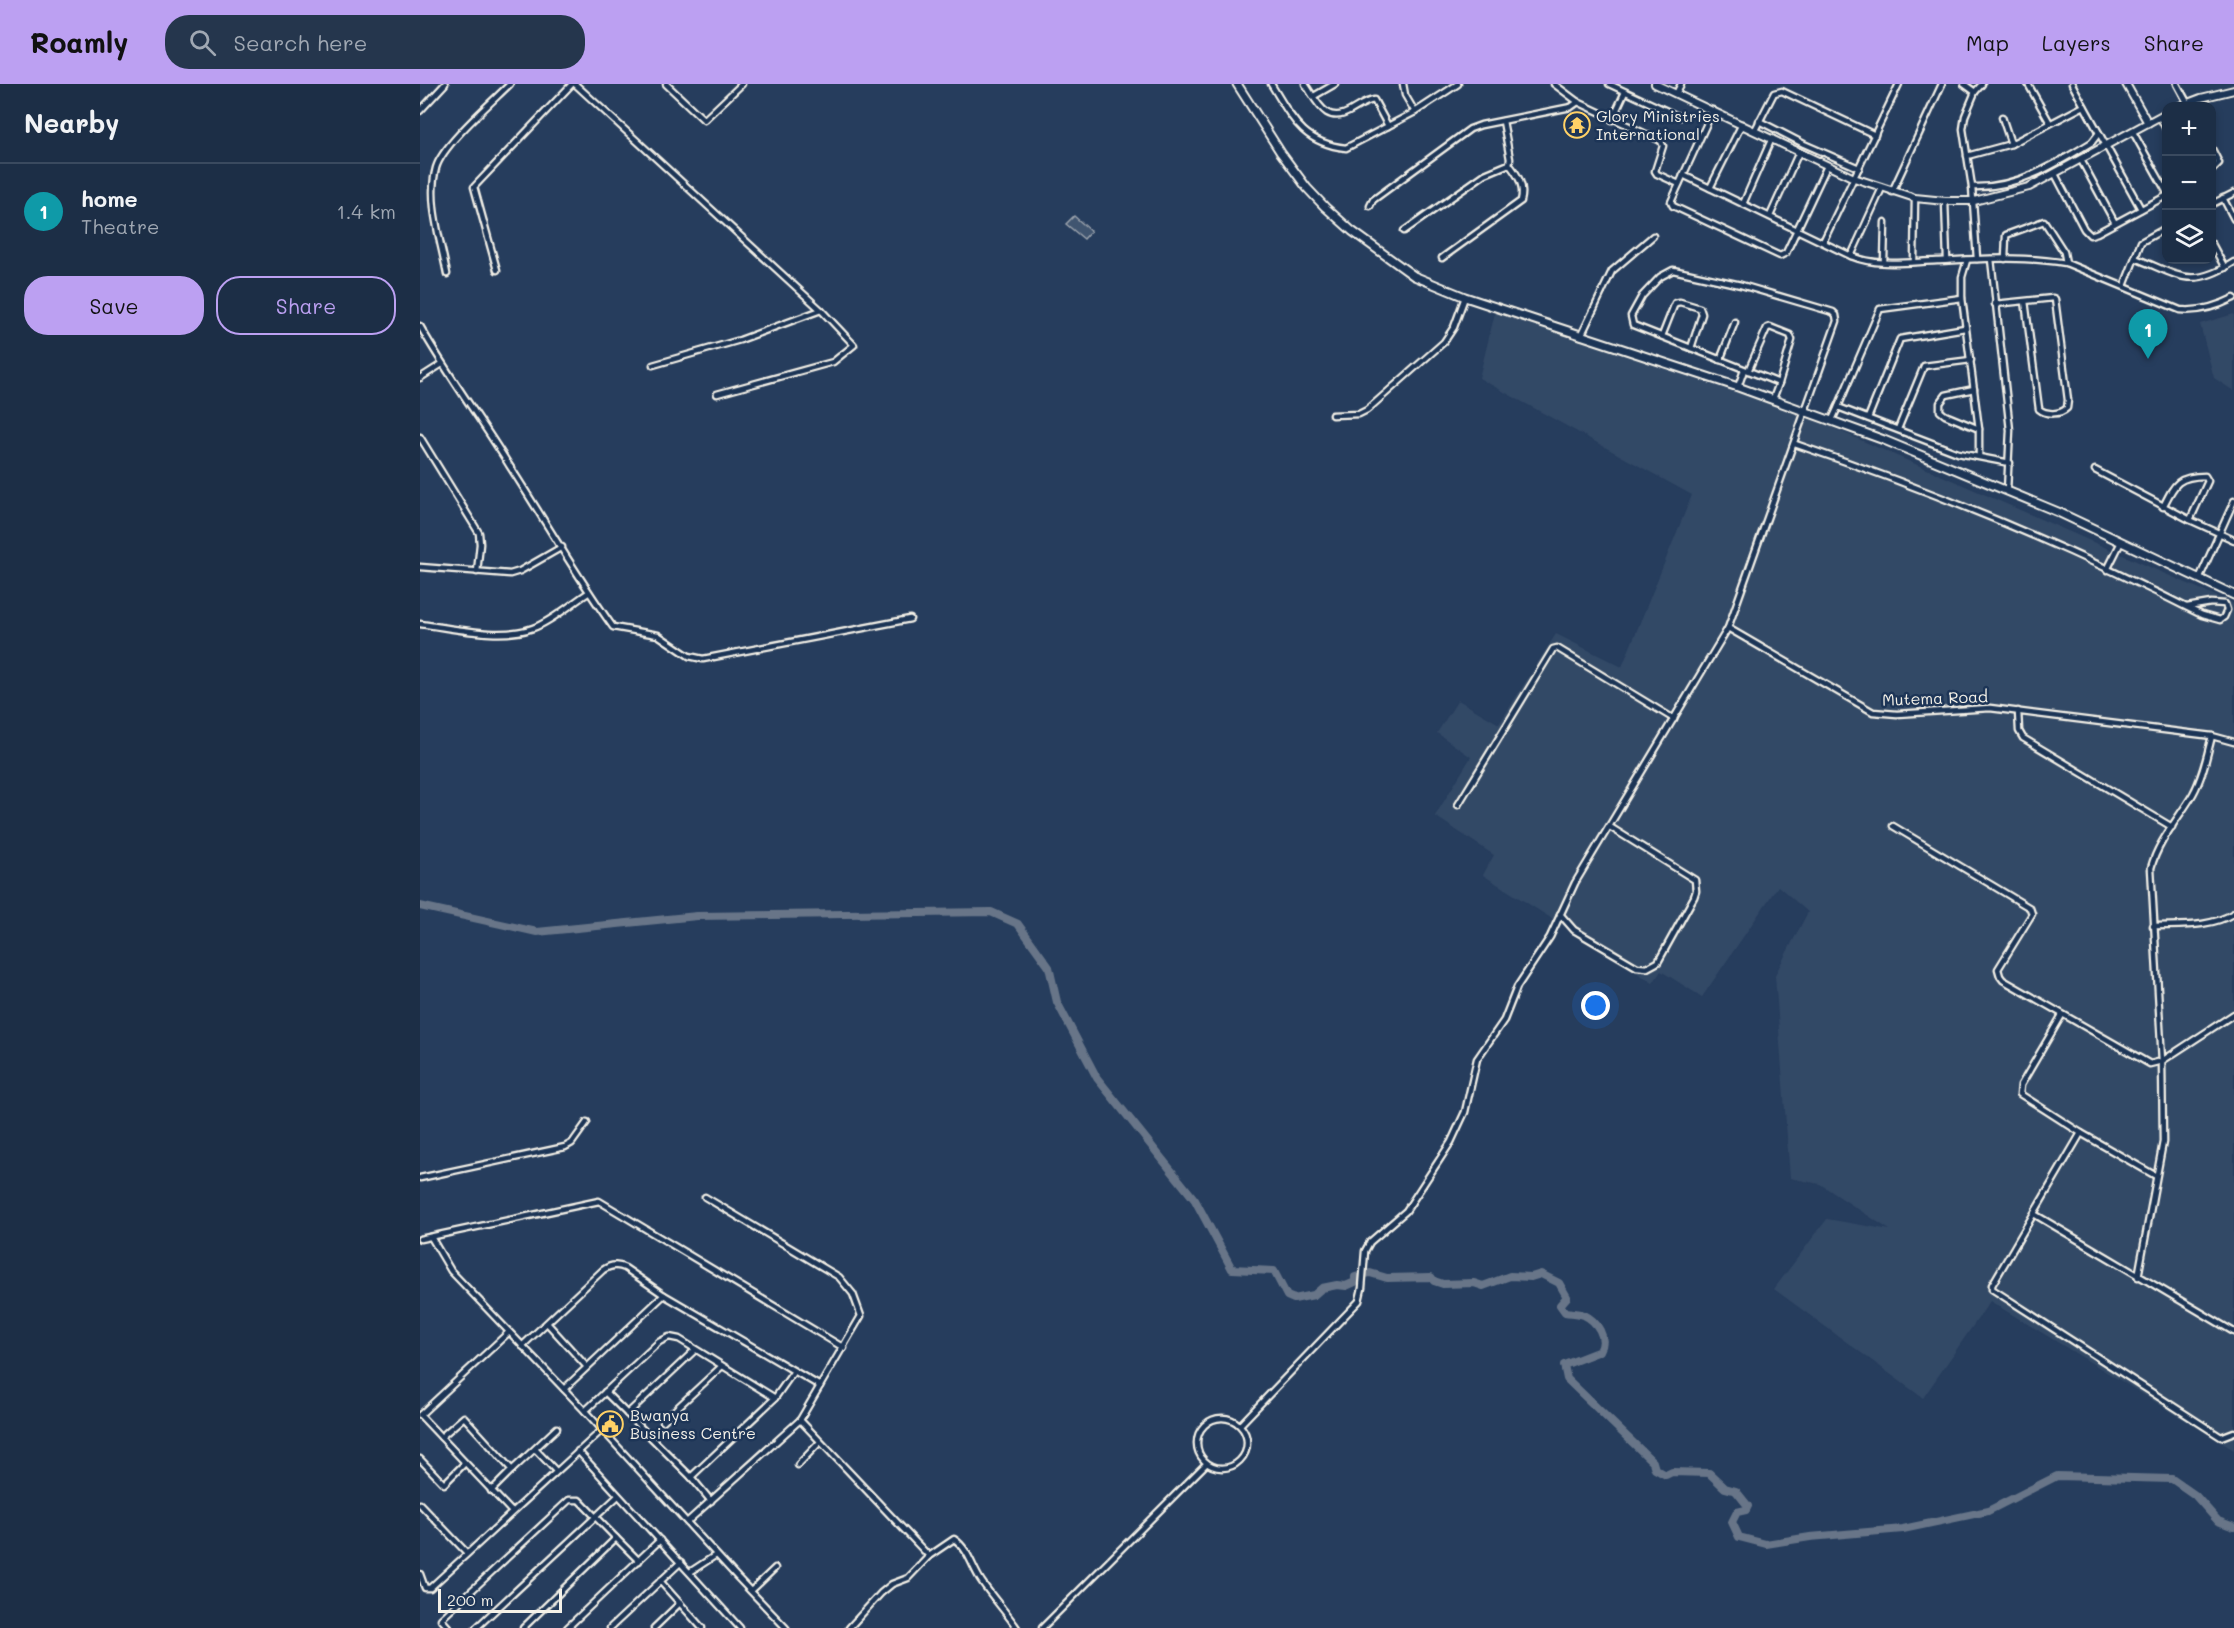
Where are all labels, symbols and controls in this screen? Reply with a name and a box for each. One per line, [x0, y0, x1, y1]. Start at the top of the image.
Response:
search box [165, 15, 585, 69]
text: Roamly [30, 24, 129, 60]
icon: search [186, 26, 219, 59]
text: Search here [234, 28, 367, 57]
text: Map [1966, 29, 2009, 56]
text: Layers [2042, 29, 2111, 56]
text: Share [2144, 29, 2204, 56]
map controls [2162, 102, 2216, 264]
button: + [2162, 102, 2216, 156]
place label: Glory Ministries International [1596, 105, 1720, 144]
text: Nearby [24, 106, 119, 140]
temple icon: Glory Ministries International [1562, 110, 1592, 140]
button: − [2162, 156, 2216, 210]
text: home [81, 184, 138, 213]
text: 1 [39, 198, 48, 224]
text: 1.4 km [336, 198, 396, 224]
button: layers [2162, 210, 2216, 264]
text: Theatre [81, 213, 159, 239]
button: Save [24, 276, 204, 335]
button: Share [216, 276, 396, 335]
pin: 1 [2128, 310, 2168, 359]
street label: Mutema Road [1882, 685, 1988, 710]
your location [1581, 991, 1610, 1020]
place label: Bwanya Business Centre [630, 1404, 756, 1443]
public building icon: Bwanya Business Centre [595, 1409, 625, 1439]
scale bar [438, 1586, 562, 1614]
text: 200 m [447, 1589, 494, 1610]

